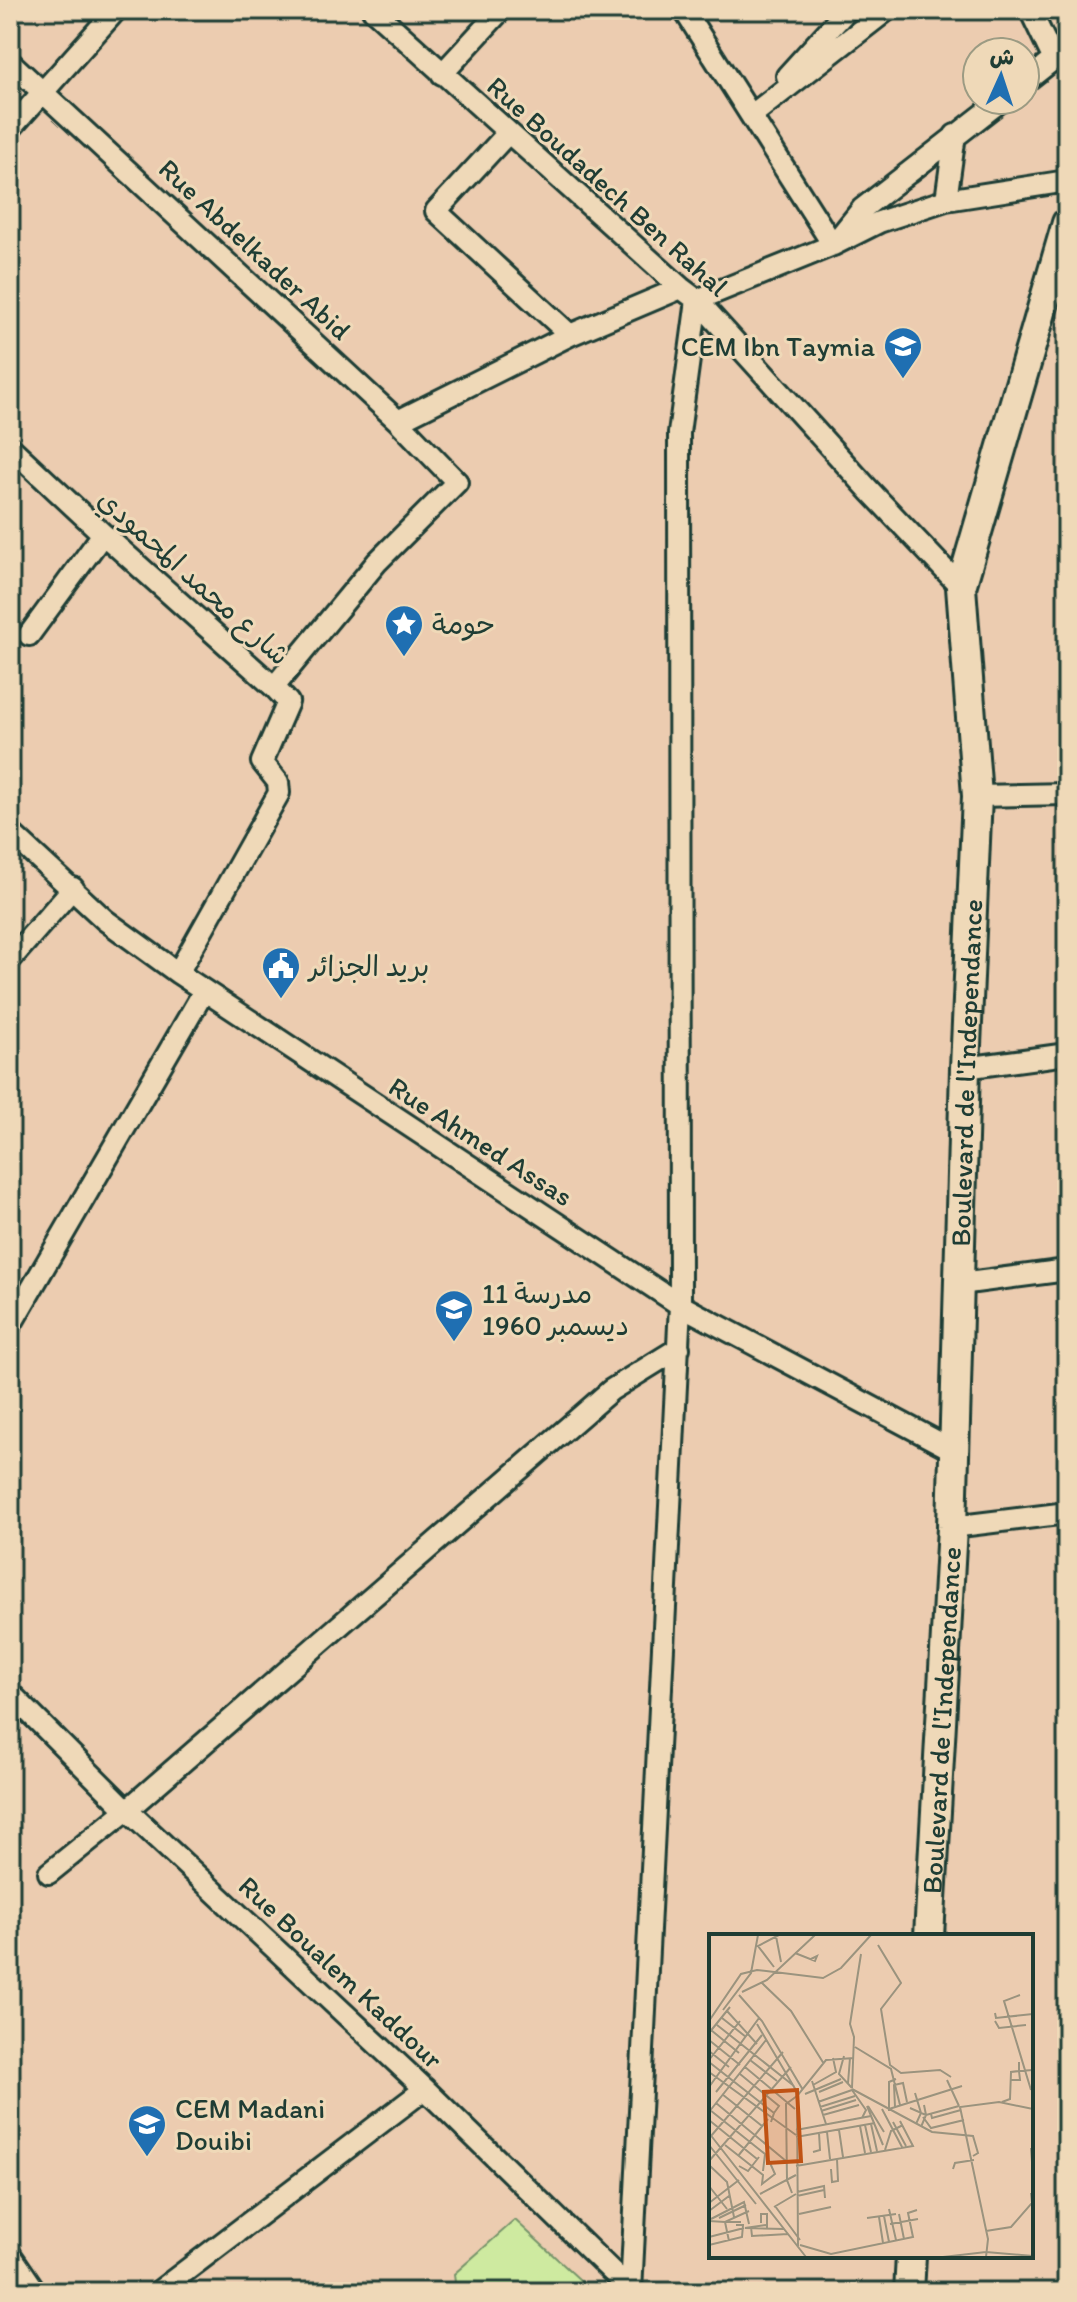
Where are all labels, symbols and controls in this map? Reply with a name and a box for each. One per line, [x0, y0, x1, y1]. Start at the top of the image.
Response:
north arrow [961, 36, 1041, 116]
text: ش [989, 42, 1015, 71]
street label: Rue Boudadech Ben Rahal [480, 69, 736, 303]
street label: Rue Abdelkader Abid [152, 151, 358, 347]
school or university icon: CEM Ibn Taymia [882, 325, 924, 380]
place label: CEM Ibn Taymia [681, 329, 875, 363]
street label: شارع محمد المحمودي [88, 482, 297, 675]
place icon: حومة [383, 603, 425, 658]
place label: حومة [432, 607, 495, 641]
street label: Boulevard de l'Independance [943, 898, 989, 1247]
public building icon: بريد الجزائر [260, 945, 302, 1000]
place label: بريد الجزائر [307, 949, 429, 984]
street label: Rue Ahmed Assas [383, 1069, 579, 1213]
place label: مدرسة 11 ديسمبر 1960 [482, 1276, 629, 1343]
school or university icon: مدرسة 11 ديسمبر 1960 [433, 1288, 475, 1343]
street label: Boulevard de l'Independance [914, 1546, 968, 1895]
street label: Rue Boualem Kaddour [232, 1869, 451, 2076]
inset map [709, 1934, 1033, 2258]
place label: CEM Madani Douibi [175, 2091, 325, 2157]
school or university icon: CEM Madani Douibi [126, 2103, 168, 2158]

